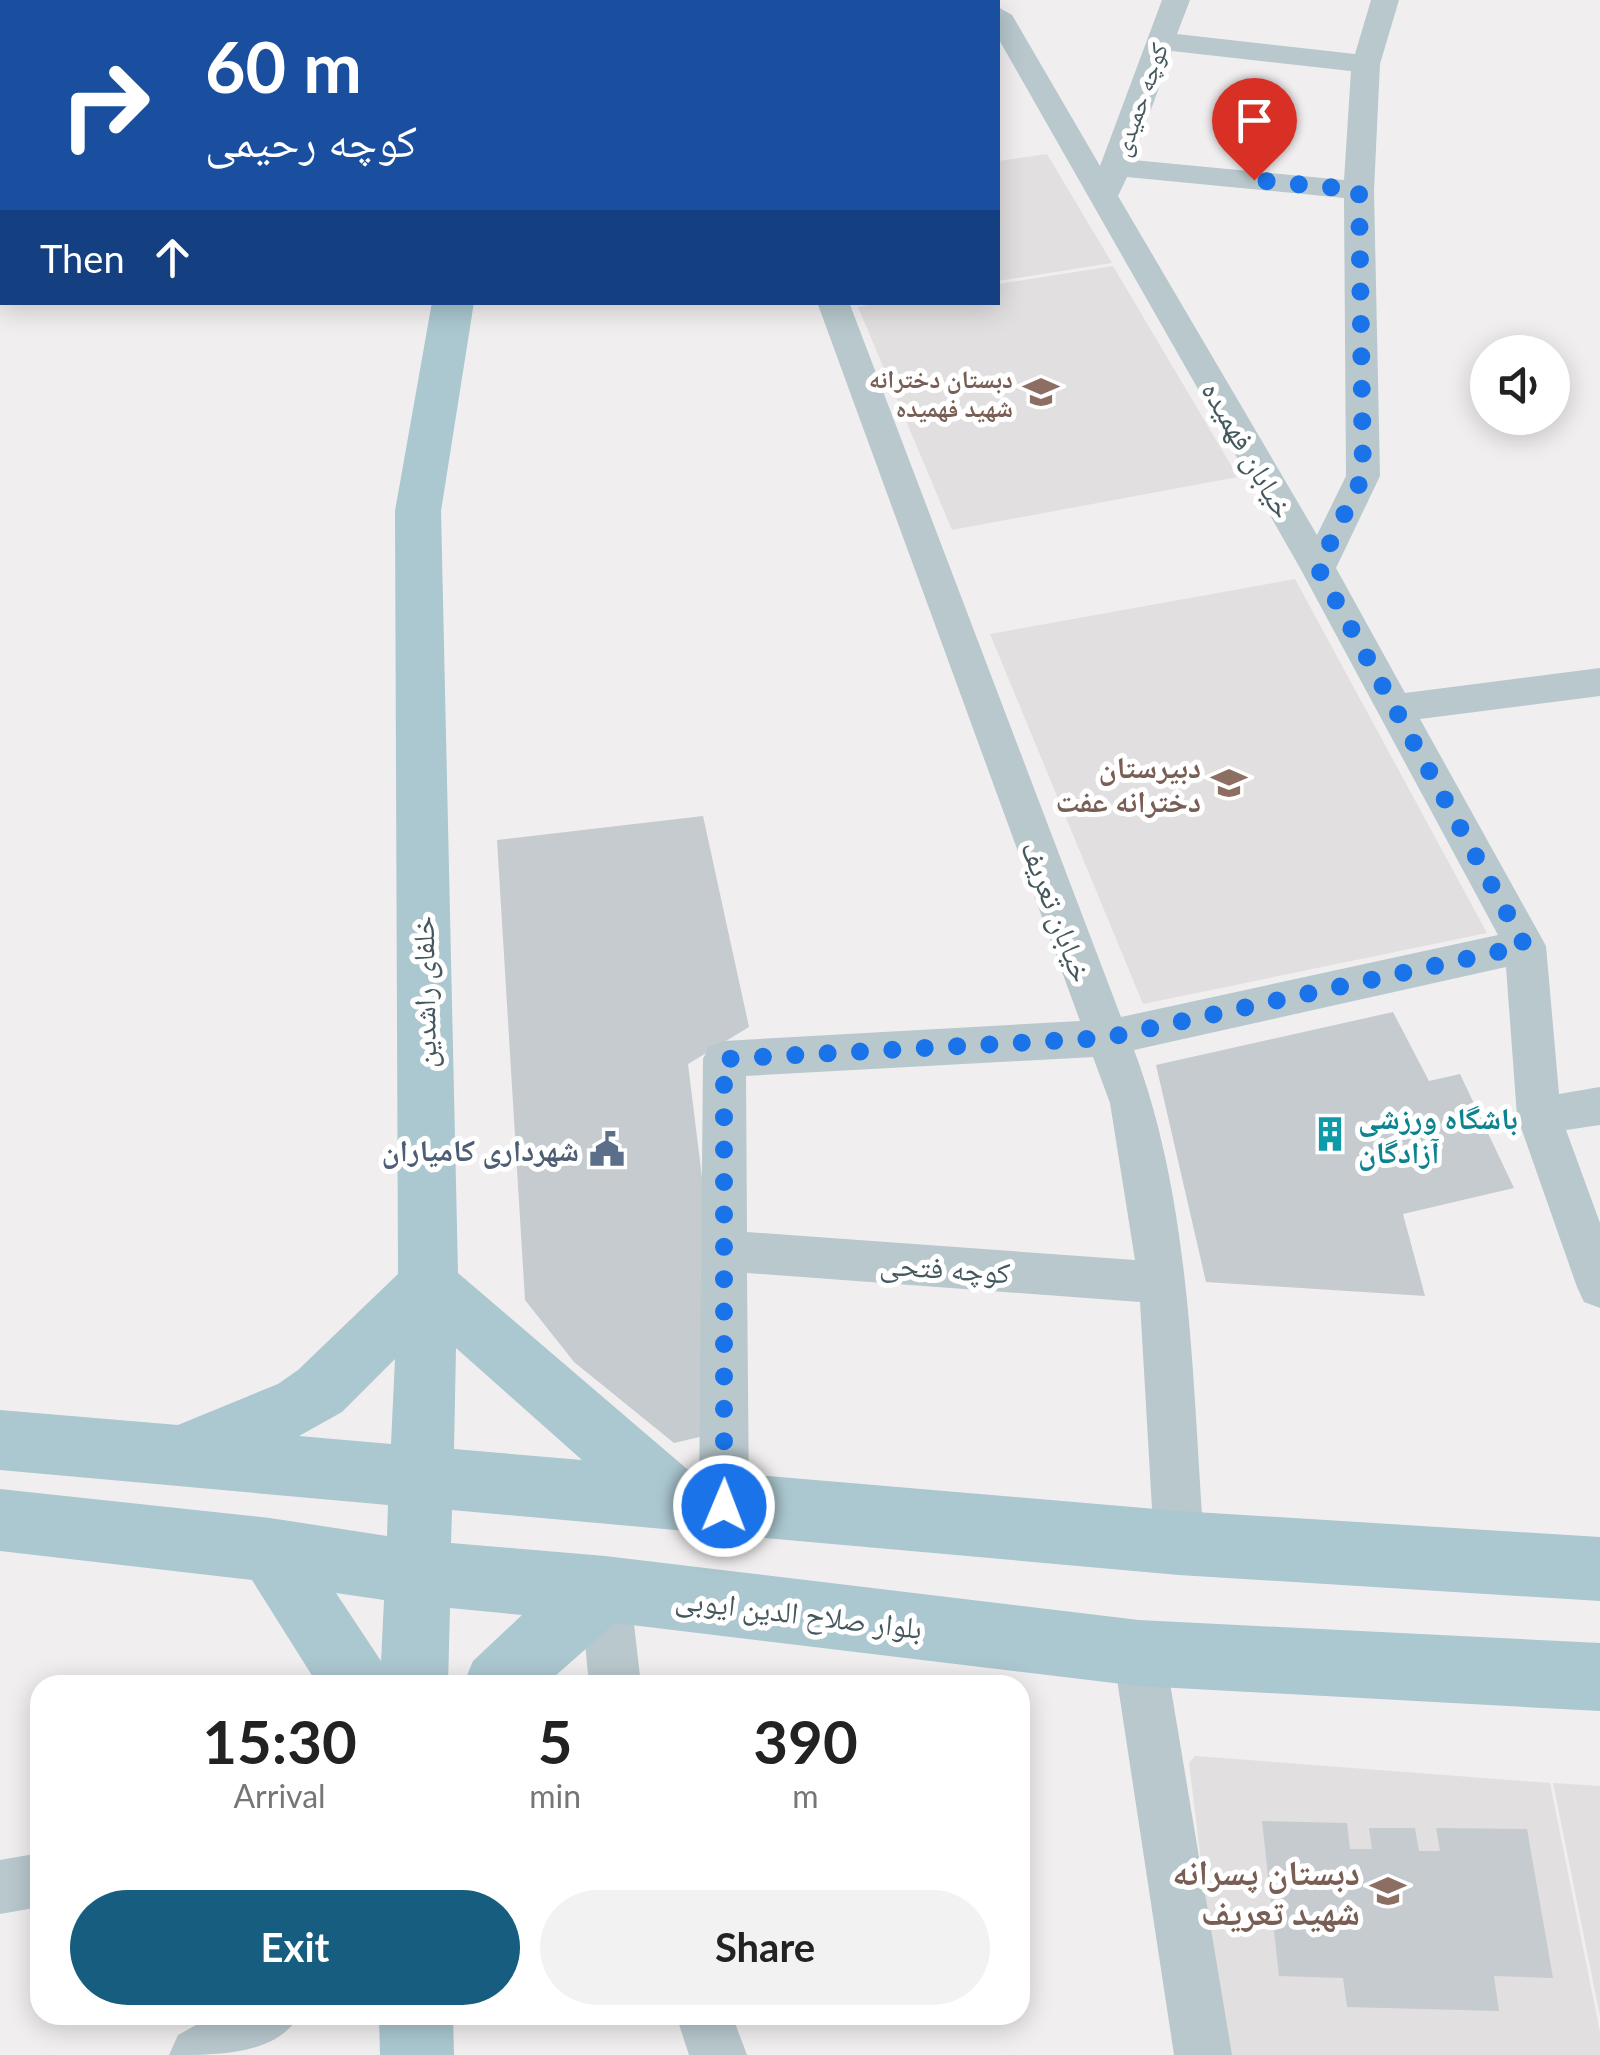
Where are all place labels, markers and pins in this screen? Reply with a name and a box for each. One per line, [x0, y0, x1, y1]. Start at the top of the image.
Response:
pin [1212, 78, 1297, 181]
place label: دبستان دخترانه شهید فهمیده [869, 363, 1013, 423]
school or university icon: دبستان دخترانه شهید فهمیده [1022, 373, 1060, 411]
place label: دبیرستان دخترانه عفت [1055, 748, 1201, 818]
school or university icon: دبیرستان دخترانه عفت [1210, 764, 1248, 802]
place label: باشگاه ورزشی آزادگان [1358, 1099, 1518, 1171]
building icon: باشگاه ورزشی آزادگان [1311, 1115, 1349, 1153]
public building icon: شهرداری کامیاران [588, 1130, 626, 1168]
place label: شهرداری کامیاران [381, 1131, 579, 1169]
place label: دبستان پسرانه شهید تعریف [1172, 1850, 1360, 1933]
school or university icon: دبستان پسرانه شهید تعریف [1369, 1872, 1407, 1910]

